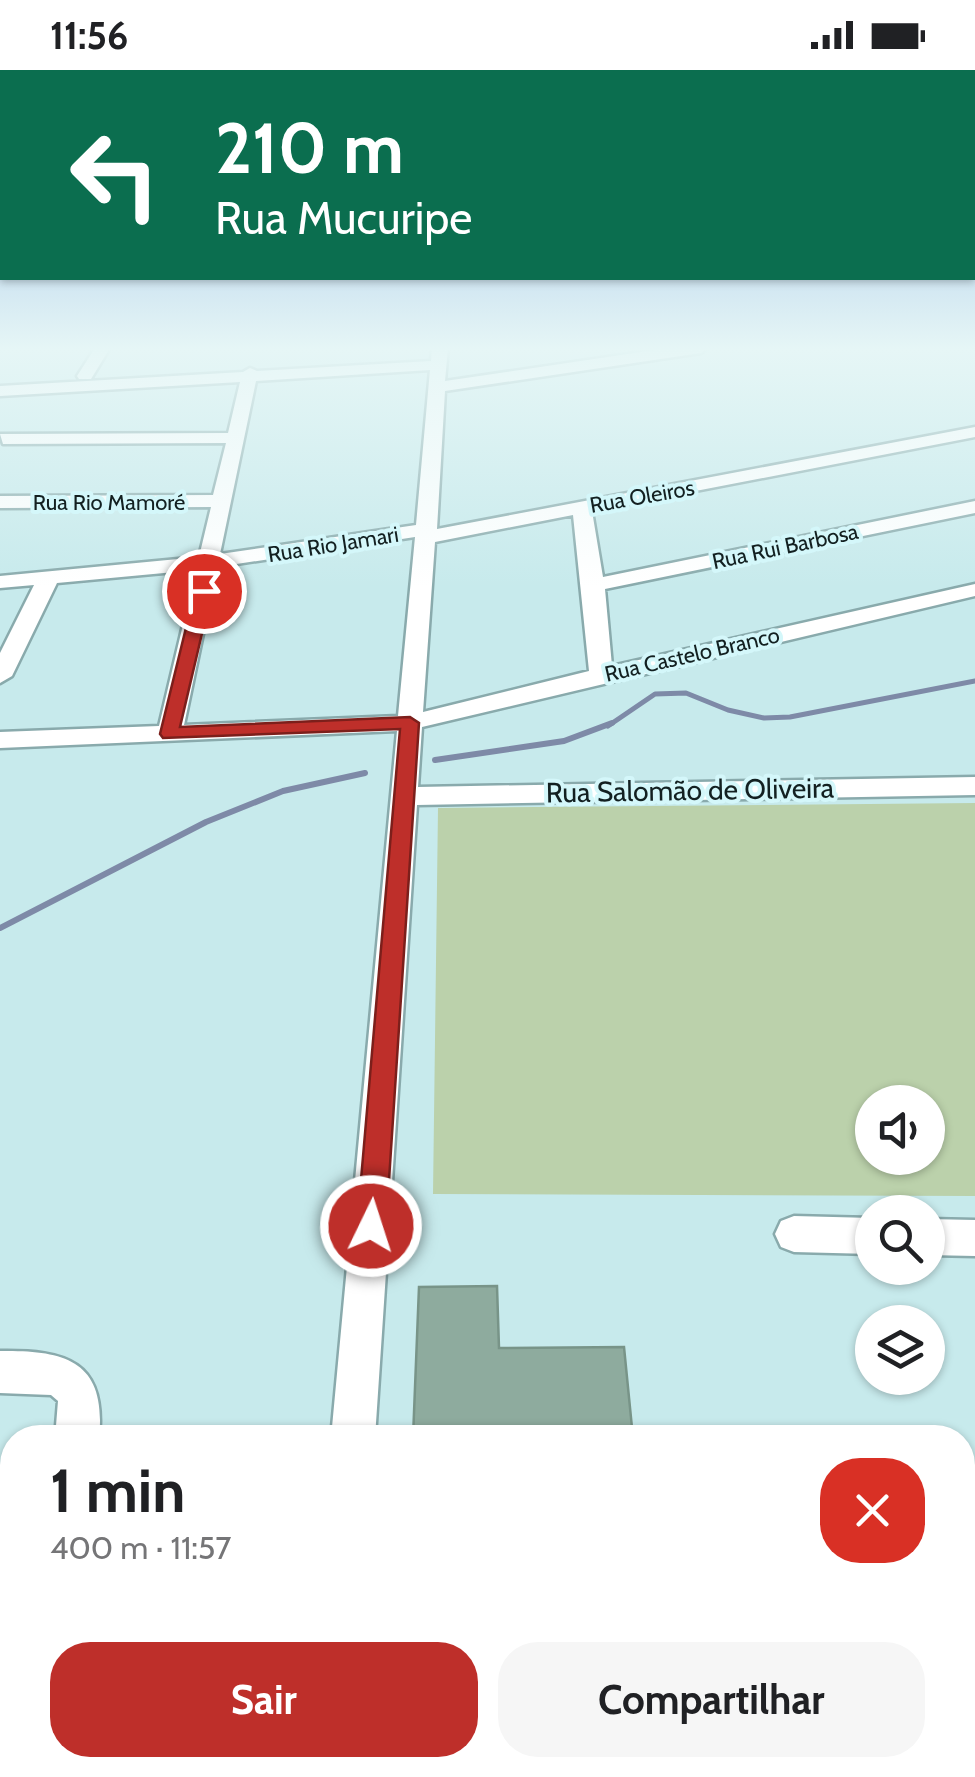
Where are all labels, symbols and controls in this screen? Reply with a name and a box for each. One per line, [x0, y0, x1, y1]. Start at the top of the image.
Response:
text: 11:56 [50, 12, 128, 59]
text: 210 m [215, 105, 404, 191]
icon: left [50, 110, 180, 240]
text: Rua Mucuripe [215, 191, 472, 245]
street label: Rua Oleiros [588, 474, 696, 519]
street label: Rua Rio Mamoré [33, 489, 185, 516]
street label: Rua Rui Barbosa [710, 518, 861, 575]
street label: Rua Rio Jamari [266, 521, 401, 568]
pin [162, 549, 247, 634]
icon: arrive [177, 564, 232, 619]
street label: Rua Castelo Branco [602, 621, 782, 688]
street label: Rua Salomão de Oliveira [546, 770, 835, 810]
map controls [855, 1085, 945, 1395]
button: sound [855, 1085, 945, 1175]
position arrow [319, 1174, 423, 1278]
button: search [855, 1195, 945, 1285]
button: layers [855, 1305, 945, 1395]
text: 1 min [50, 1454, 185, 1527]
button: close [820, 1458, 925, 1563]
text: 400 m · 11:57 [50, 1528, 231, 1567]
button: Sair [50, 1642, 478, 1757]
button: Compartilhar [498, 1642, 925, 1757]

